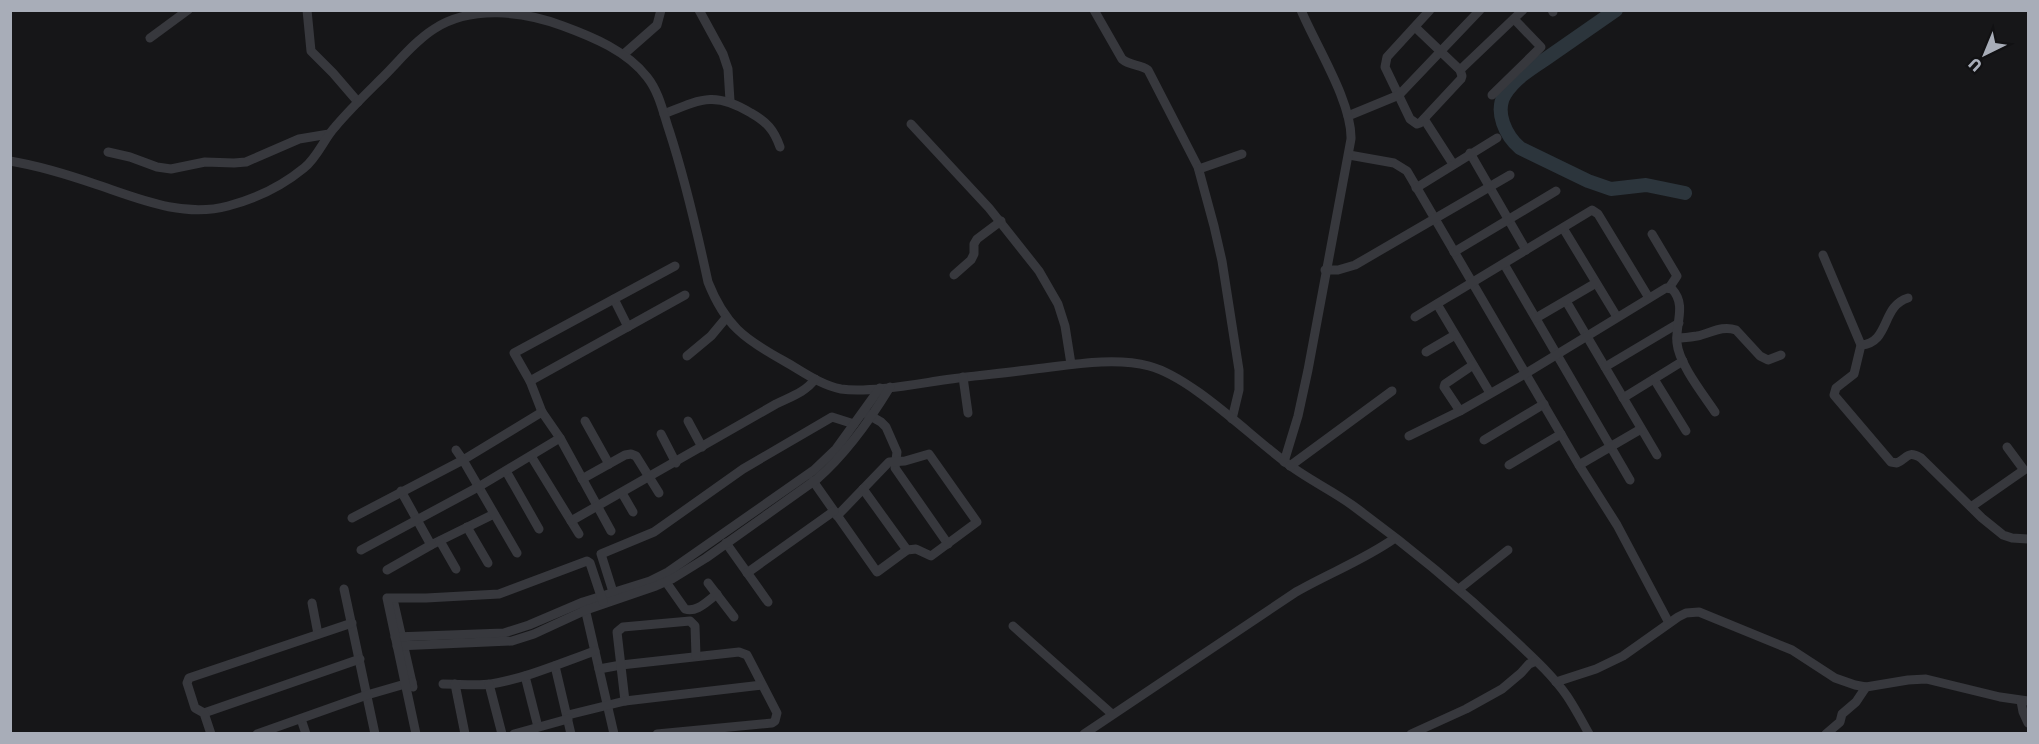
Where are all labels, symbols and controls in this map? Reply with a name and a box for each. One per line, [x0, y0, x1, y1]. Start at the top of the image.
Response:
north arrow [1955, 24, 2015, 84]
text: U [1963, 52, 1987, 77]

